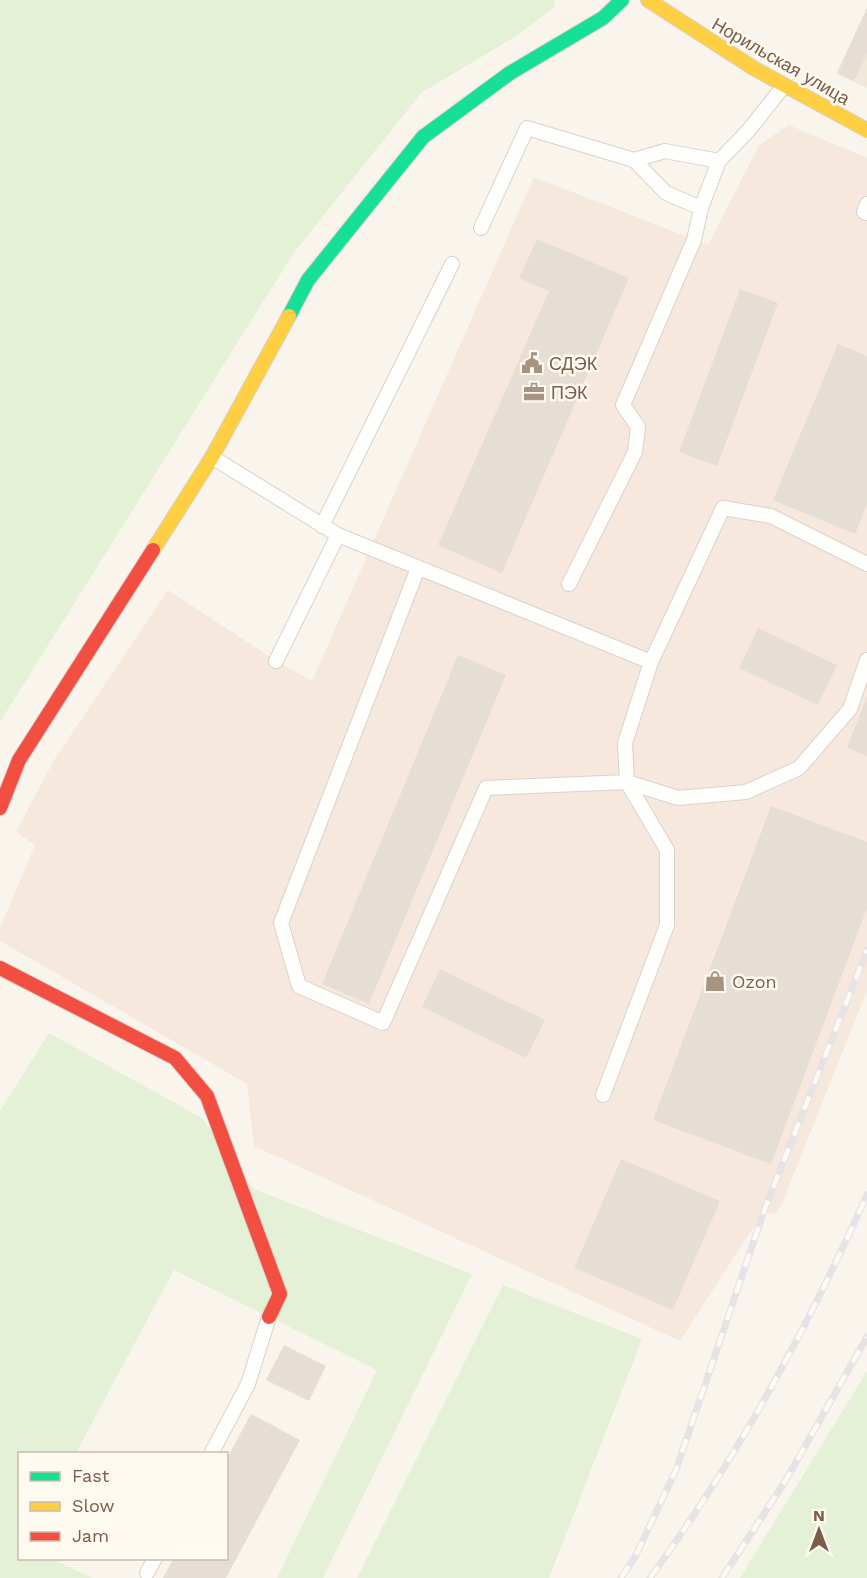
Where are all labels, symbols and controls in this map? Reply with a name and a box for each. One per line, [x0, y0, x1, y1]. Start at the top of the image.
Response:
street label: Норильская улица [708, 13, 854, 109]
public building icon: СДЭК [520, 351, 544, 375]
place label: СДЭК [549, 353, 598, 374]
office icon: ПЭК [522, 380, 546, 404]
place label: ПЭК [551, 382, 588, 403]
shop icon: Ozon [703, 969, 727, 993]
place label: Ozon [732, 971, 777, 992]
legend [18, 1452, 228, 1560]
text: Fast [72, 1465, 110, 1486]
text: Slow [72, 1495, 115, 1516]
north arrow [789, 1500, 849, 1560]
text: N [813, 1506, 825, 1525]
text: Jam [72, 1525, 109, 1546]

